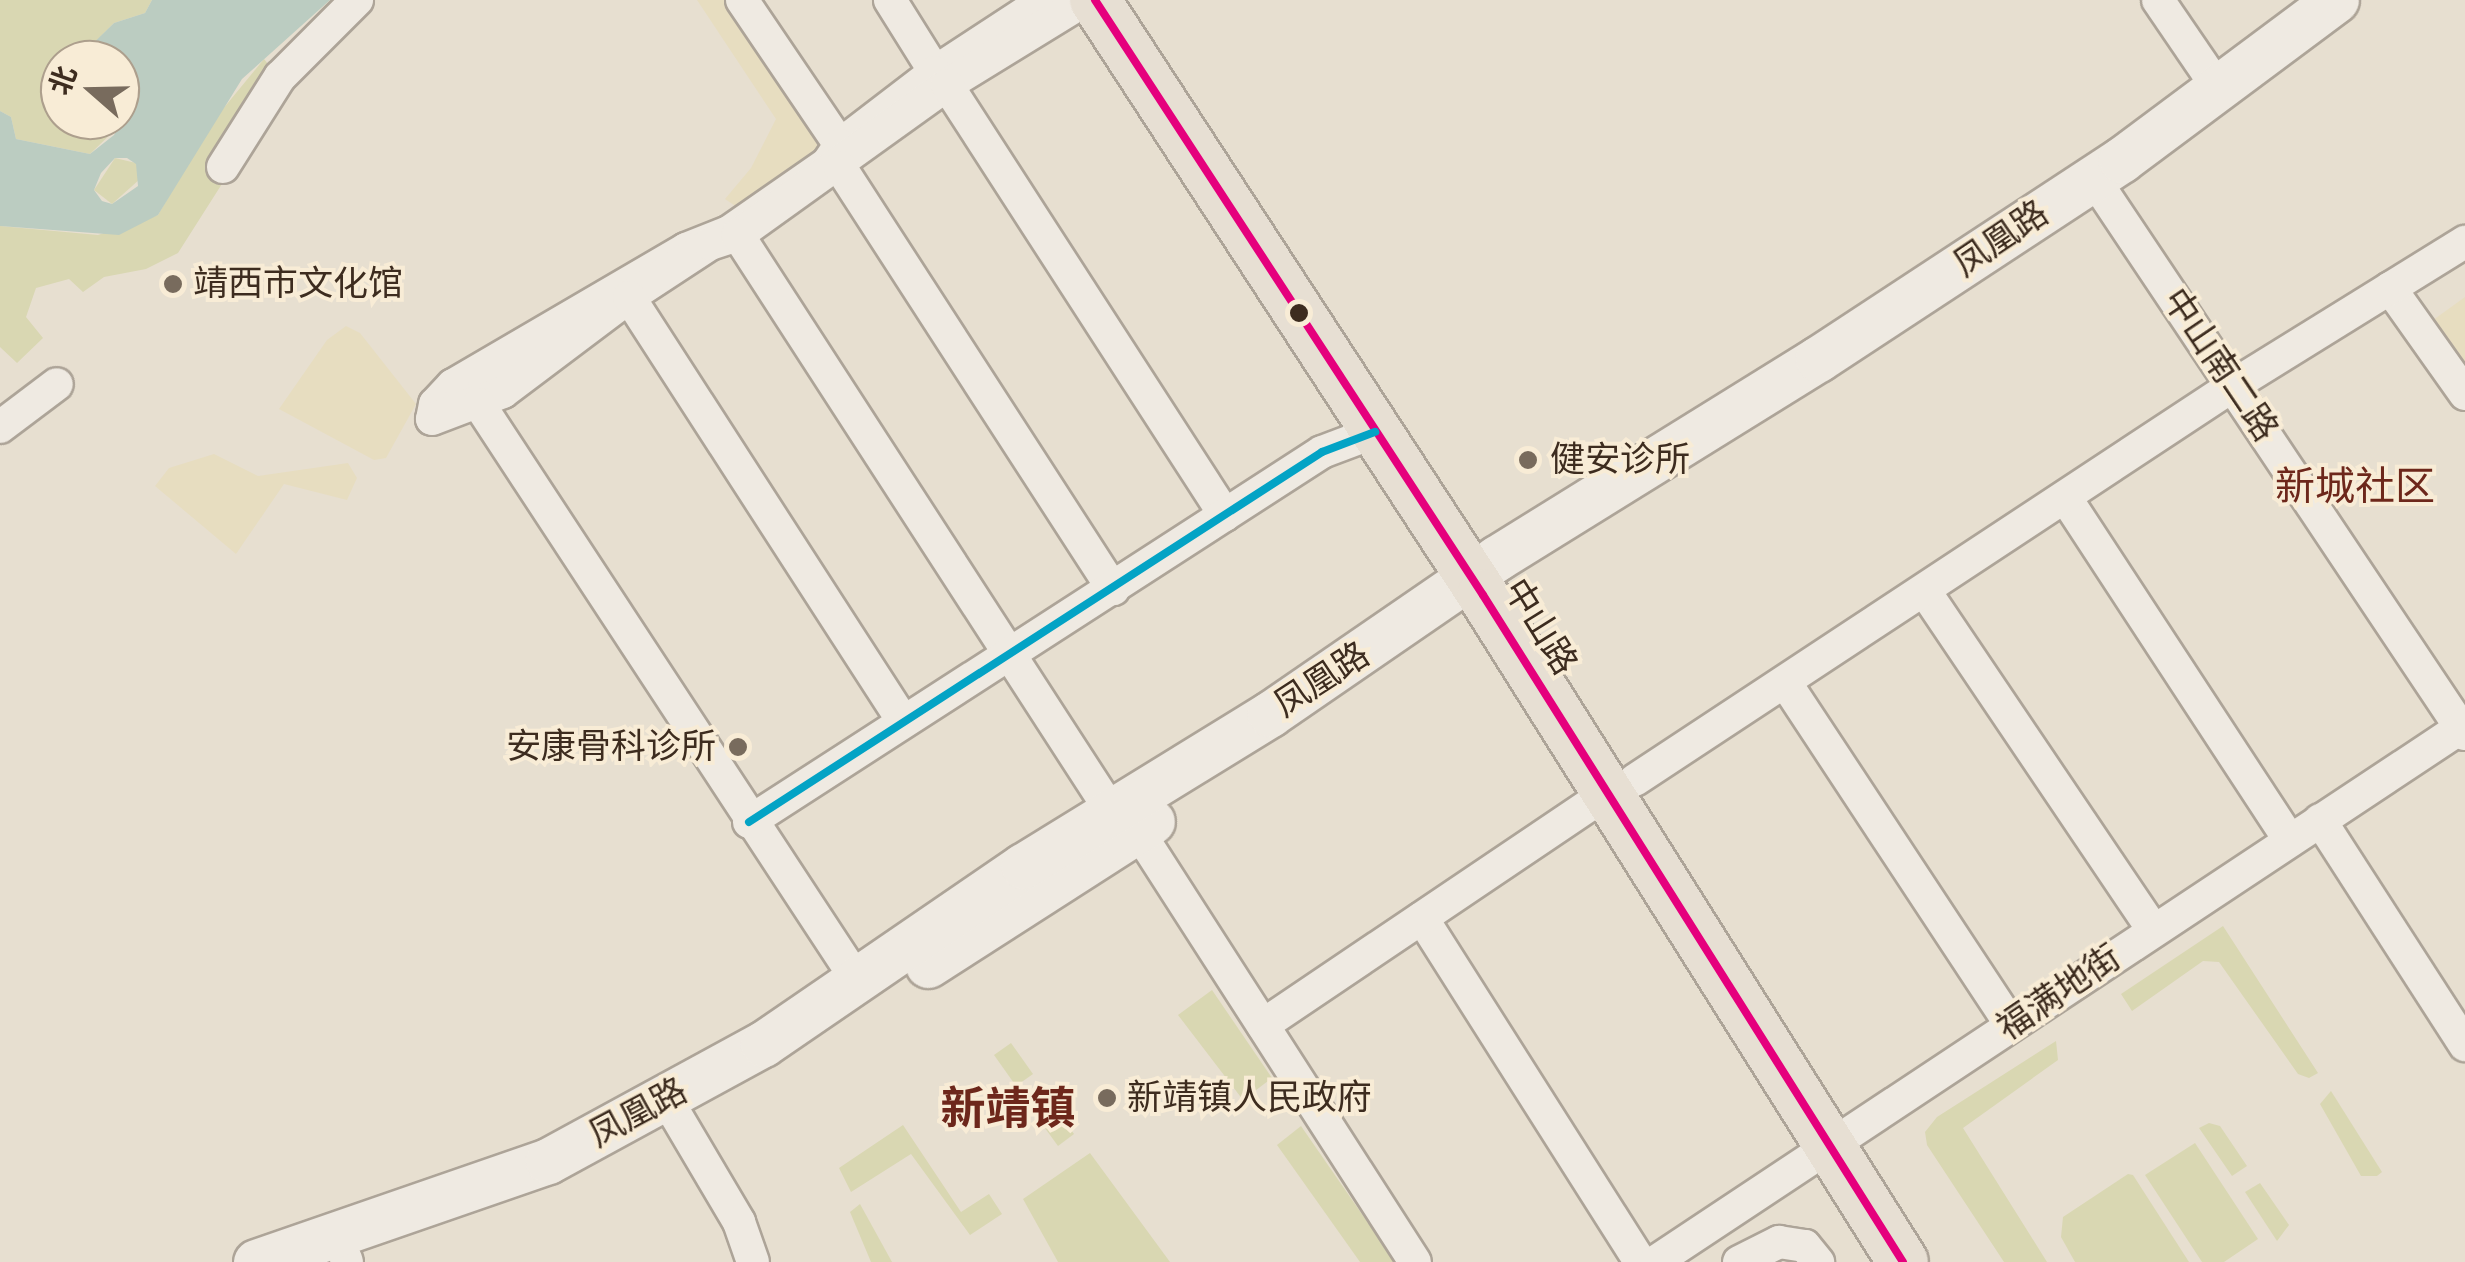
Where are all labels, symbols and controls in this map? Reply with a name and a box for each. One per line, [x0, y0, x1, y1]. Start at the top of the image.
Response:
north arrow [40, 40, 140, 140]
text: 北 [43, 61, 84, 99]
street label: 凤凰路 [1946, 192, 2056, 286]
place label: 靖西市文化馆 [193, 263, 403, 305]
marker: 靖西市文化馆 [162, 273, 184, 295]
street label: 中山南二路 [2154, 281, 2286, 449]
unlabelled marker [1289, 303, 1309, 323]
place label: 健安诊所 [1550, 439, 1690, 481]
marker: 健安诊所 [1515, 447, 1541, 473]
district label: 新城社区 [2275, 463, 2435, 511]
street label: 中山路 [1494, 571, 1586, 683]
street label: 凤凰路 [1267, 634, 1377, 726]
place label: 安康骨科诊所 [506, 726, 716, 768]
marker: 安康骨科诊所 [725, 734, 751, 760]
street label: 福满地街 [1989, 936, 2129, 1050]
street label: 凤凰路 [582, 1070, 694, 1156]
place label: 新靖镇人民政府 [1127, 1077, 1372, 1119]
district label: 新靖镇 [941, 1082, 1075, 1136]
marker: 新靖镇人民政府 [1096, 1087, 1118, 1109]

